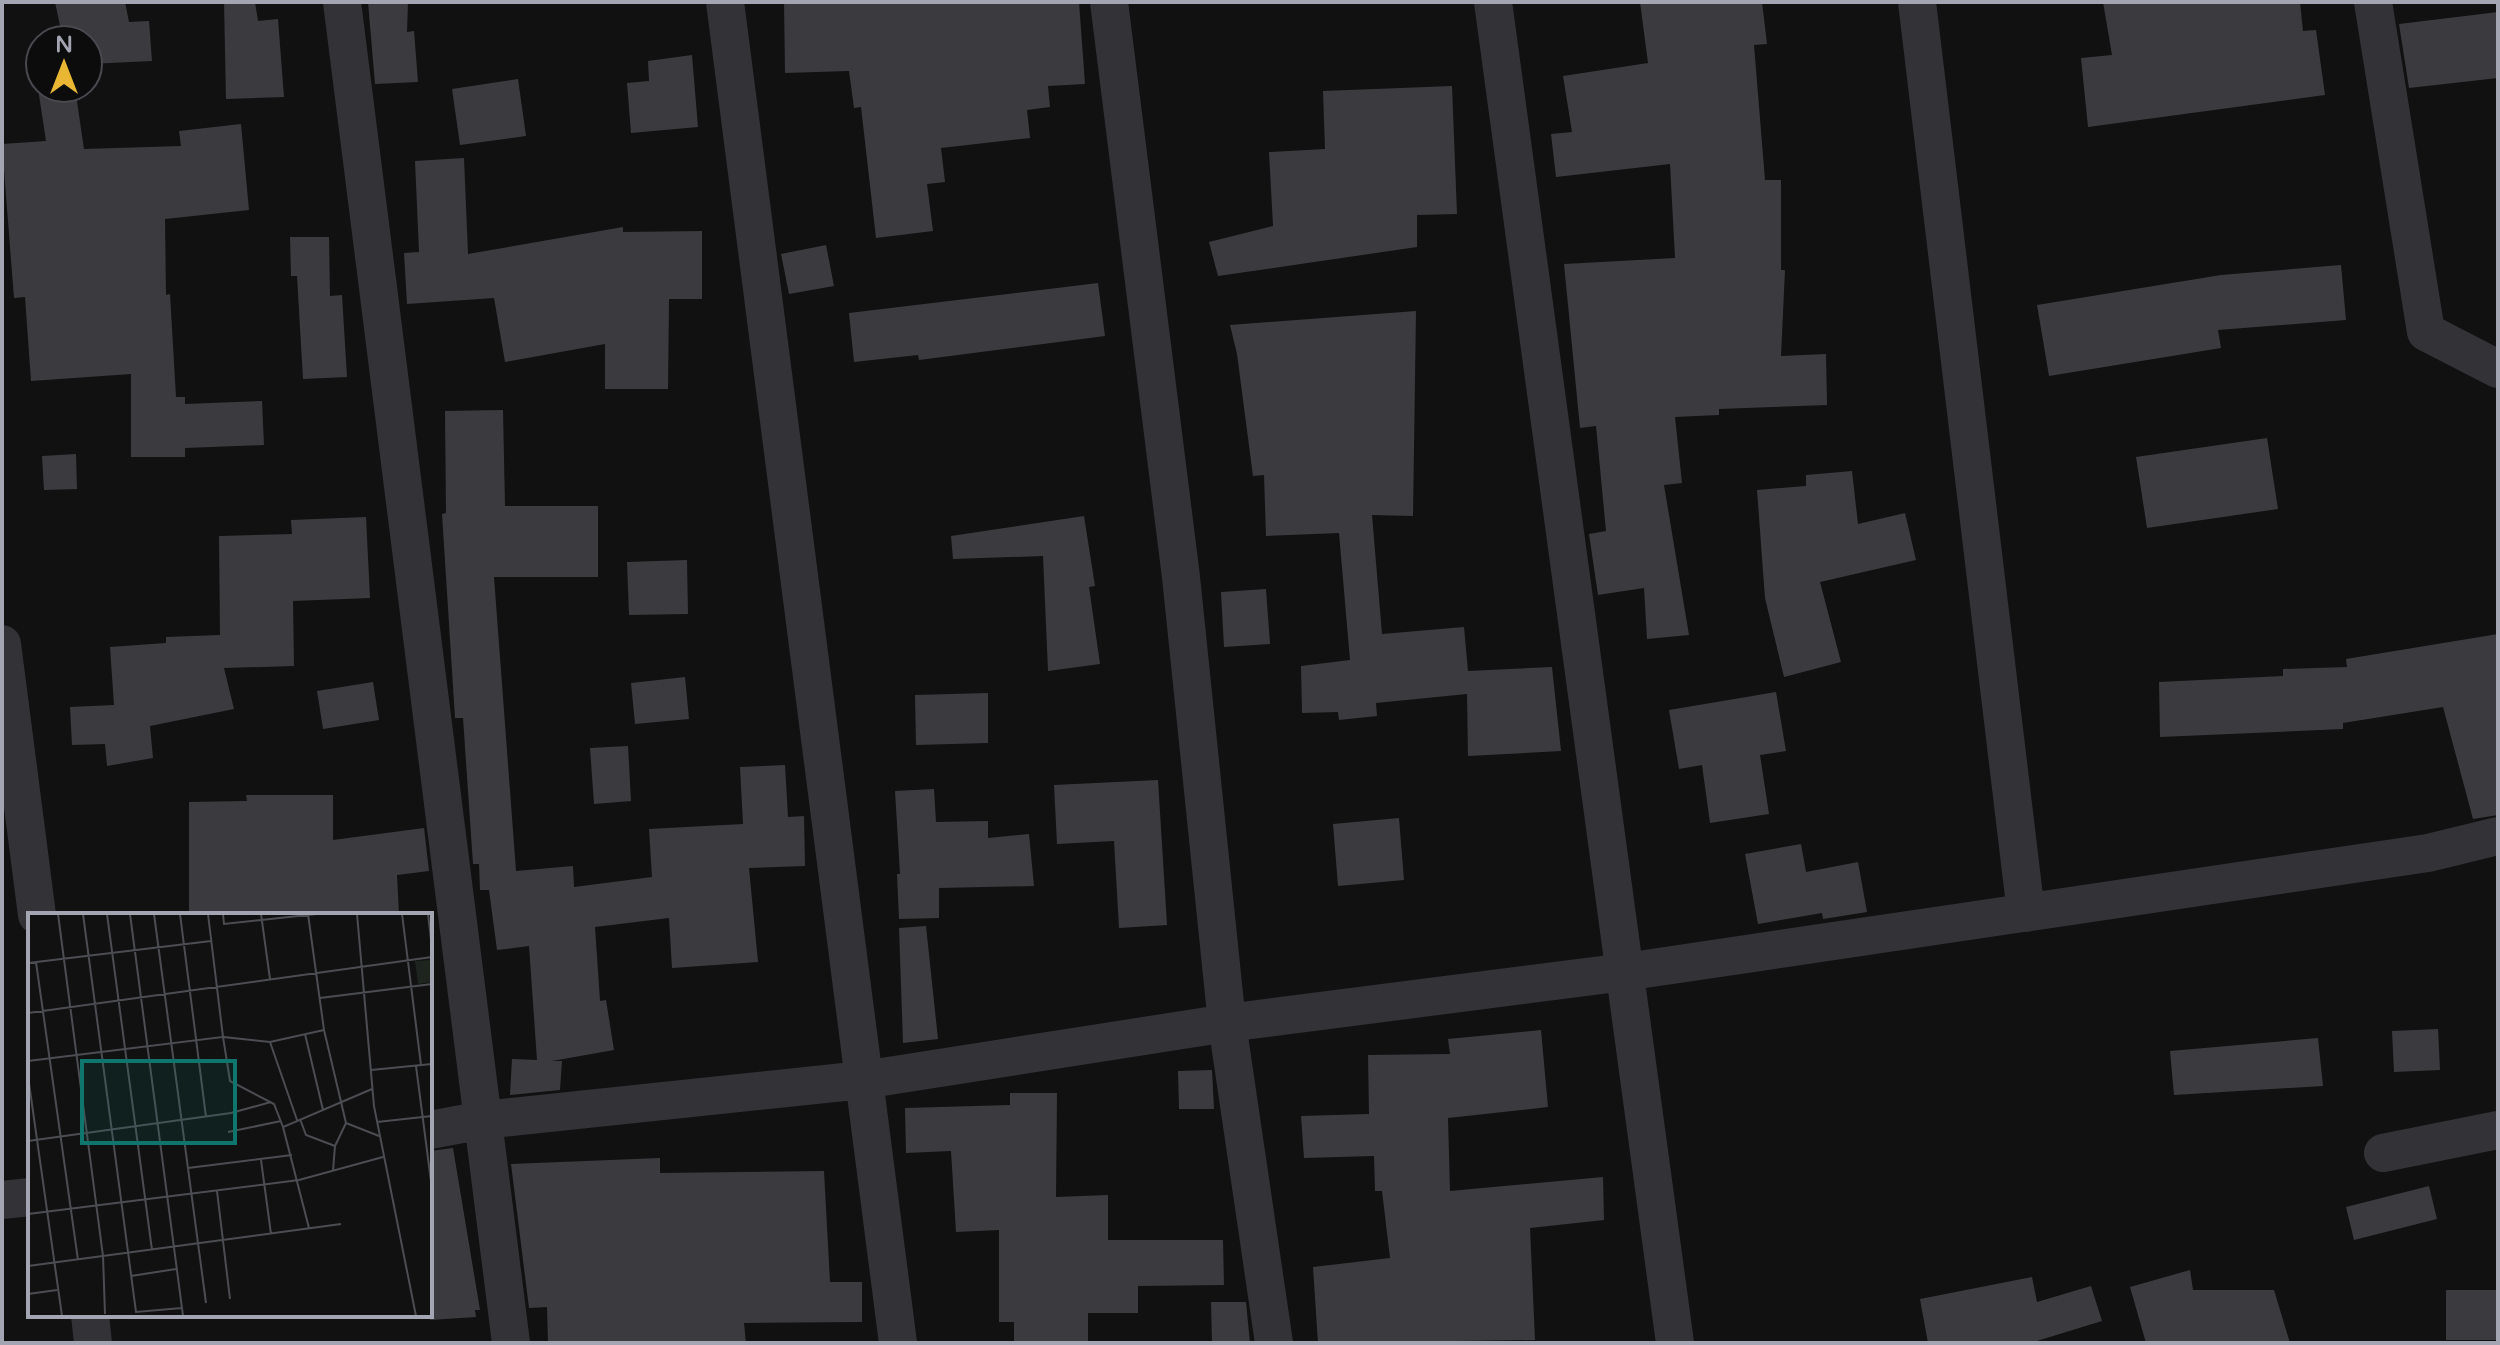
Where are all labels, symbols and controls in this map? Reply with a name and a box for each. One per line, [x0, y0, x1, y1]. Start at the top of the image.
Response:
north arrow [24, 24, 104, 104]
text: N [55, 32, 73, 58]
inset map [28, 913, 432, 1317]

